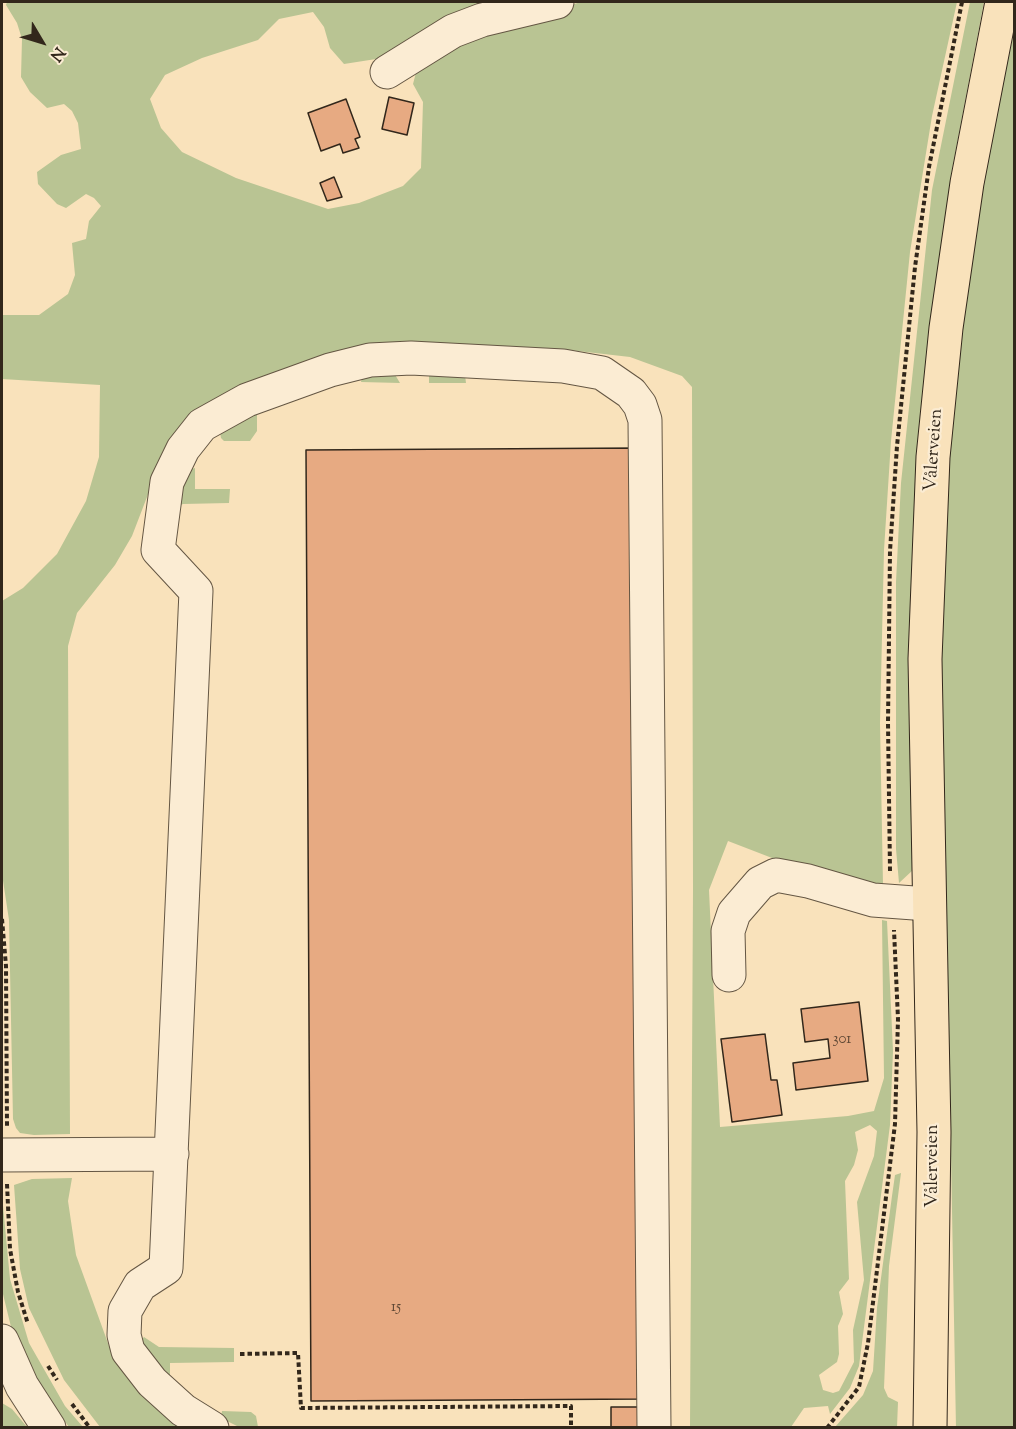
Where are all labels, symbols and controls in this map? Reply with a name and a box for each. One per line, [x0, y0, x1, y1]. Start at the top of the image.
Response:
north arrow [12, 12, 72, 72]
text: N [44, 41, 70, 66]
street label: Vålerveien [921, 408, 949, 492]
house number: 301 [833, 1031, 851, 1049]
street label: Vålerveien [923, 1124, 945, 1208]
house number: 15 [391, 1299, 401, 1317]

